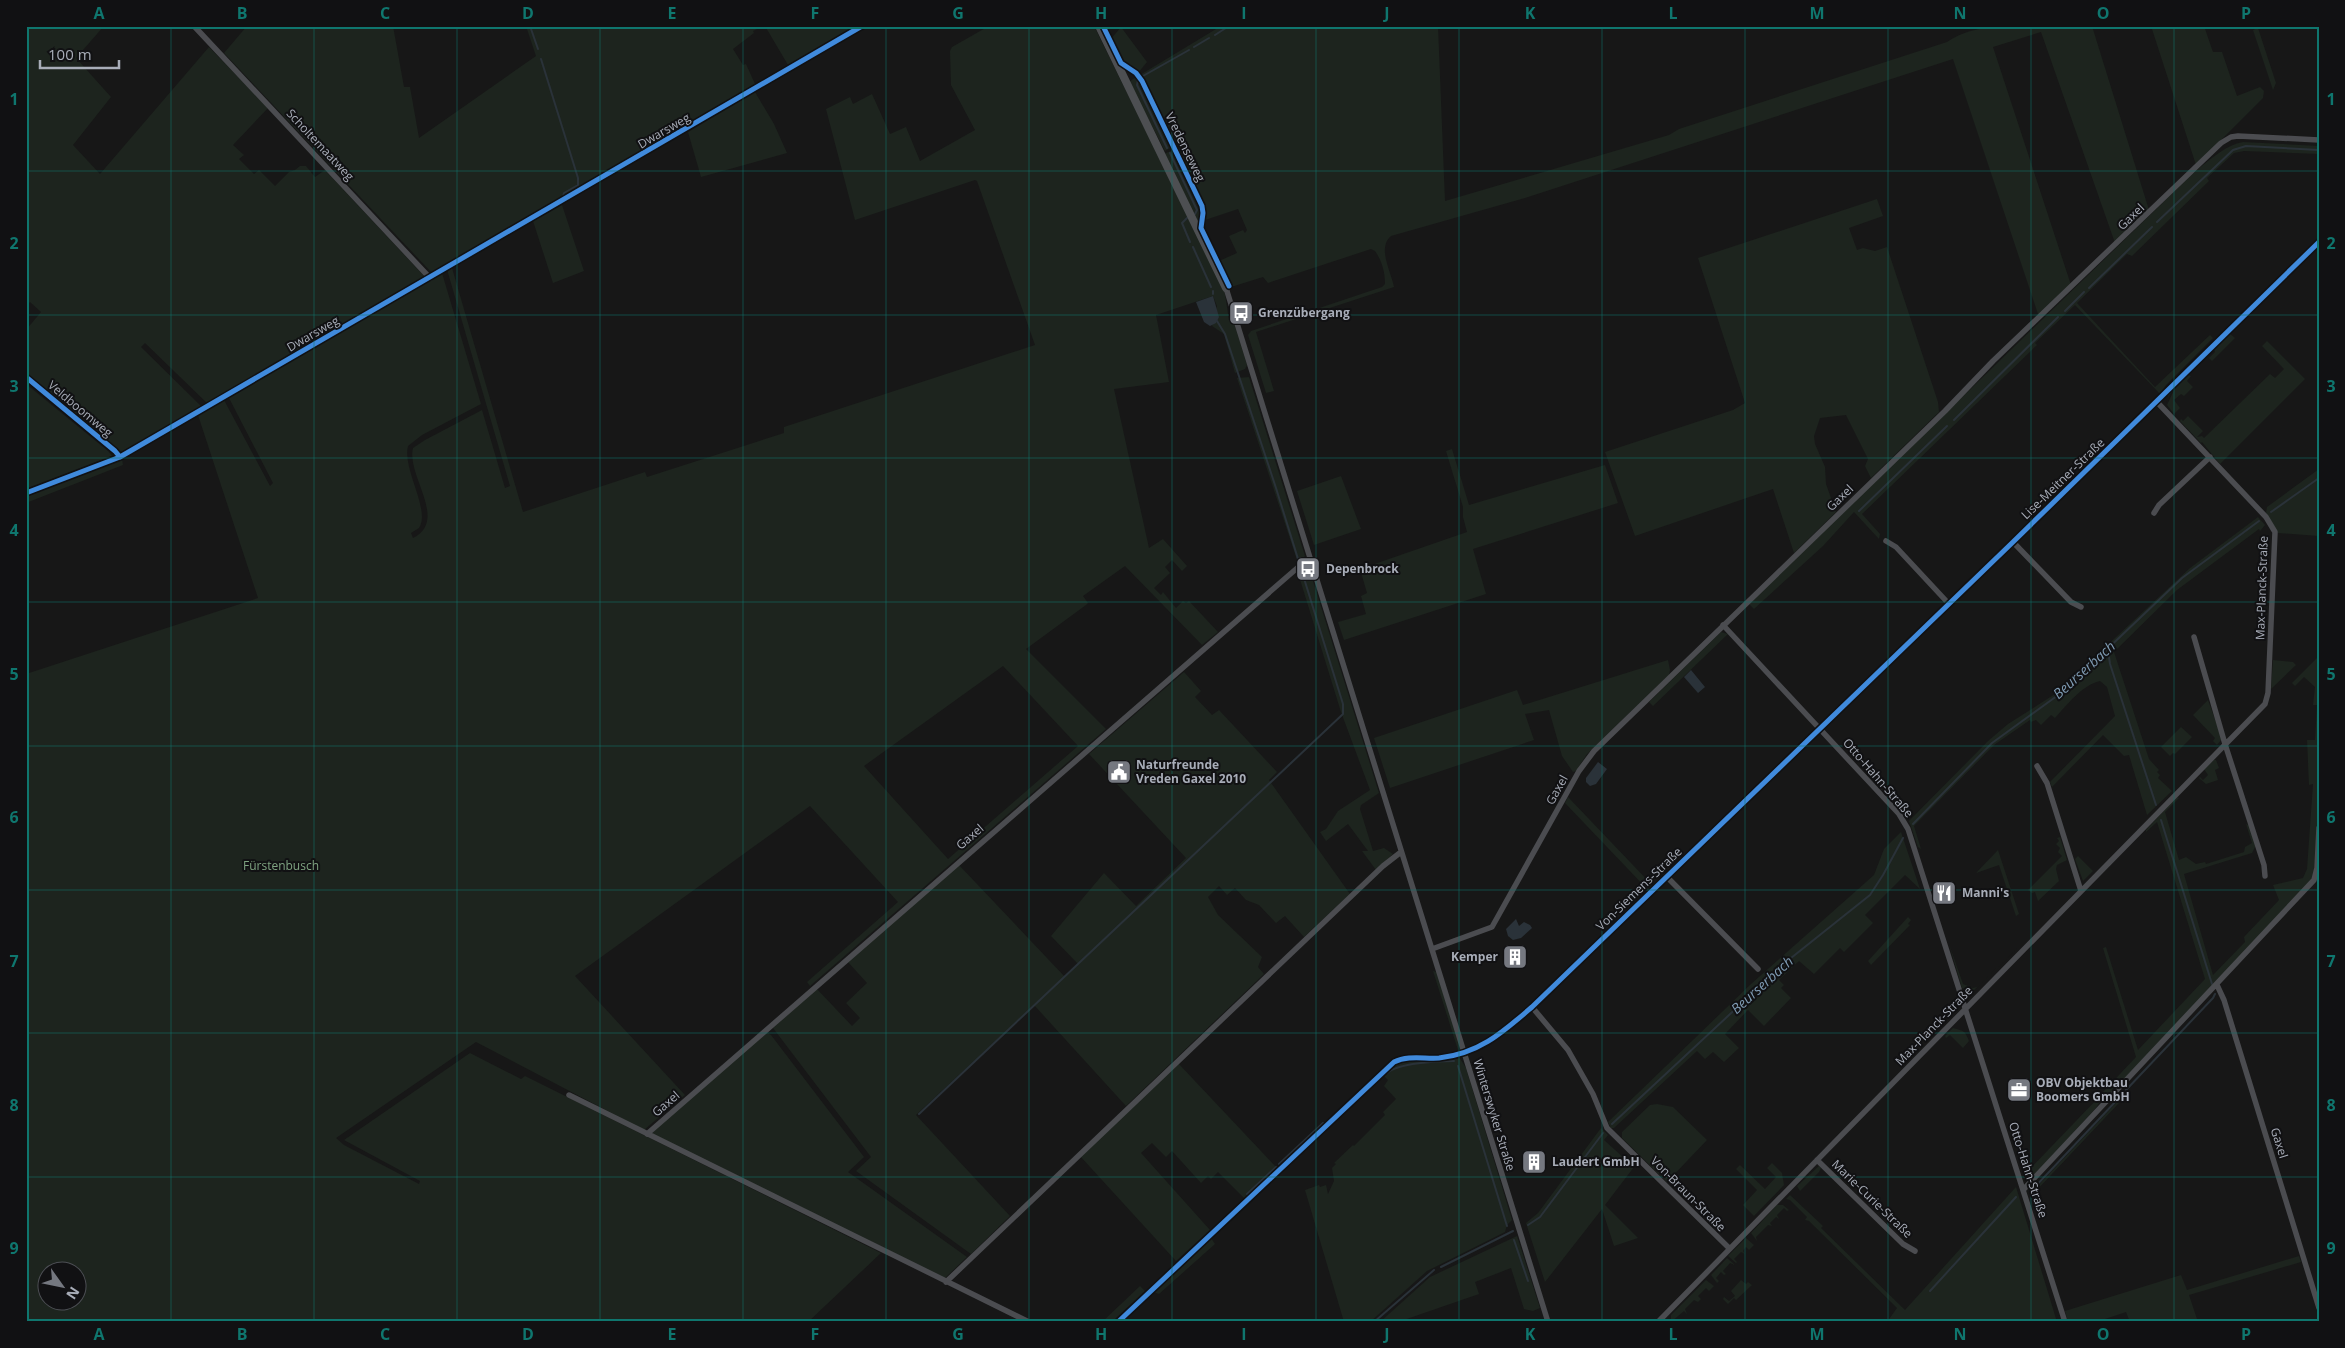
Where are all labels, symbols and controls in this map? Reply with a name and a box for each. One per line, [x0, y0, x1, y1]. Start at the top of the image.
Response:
text: A [93, 2, 105, 24]
text: B [237, 2, 247, 24]
text: C [380, 2, 390, 24]
text: D [522, 2, 534, 24]
text: E [668, 2, 677, 24]
text: F [811, 2, 819, 24]
text: G [952, 2, 964, 24]
text: H [1095, 2, 1107, 24]
text: I [1241, 2, 1247, 24]
text: J [1382, 2, 1390, 24]
text: K [1525, 2, 1536, 24]
text: L [1668, 2, 1678, 24]
text: M [1809, 2, 1825, 24]
text: N [1953, 2, 1967, 24]
text: O [2097, 2, 2109, 24]
text: P [2241, 2, 2251, 24]
scale bar [40, 38, 119, 70]
text: 100 m [48, 44, 92, 64]
text: 1 [9, 88, 19, 110]
text: 1 [2326, 88, 2336, 110]
street label: Scholtemaatweg [283, 105, 358, 185]
street label: Dwarsweg [634, 109, 693, 152]
street label: Vredenseweg [1161, 109, 1210, 185]
street label: Gaxel [2113, 200, 2148, 234]
text: 2 [9, 232, 19, 254]
text: 2 [2326, 232, 2336, 254]
bus stop icon: Grenzübergang [1228, 300, 1254, 326]
place label: Grenzübergang [1258, 304, 1350, 321]
street label: Dwarsweg [283, 312, 342, 355]
text: 3 [9, 375, 19, 397]
text: 3 [2326, 375, 2336, 397]
street label: Veldboomweg [44, 376, 117, 441]
street label: Lise-Meitner-Straße [2017, 434, 2108, 523]
street label: Gaxel [1822, 481, 1857, 515]
text: 4 [9, 519, 19, 541]
text: 4 [2326, 519, 2336, 541]
street label: Max-Planck-Straße [2251, 535, 2272, 640]
bus stop icon: Depenbrock [1295, 556, 1321, 582]
place label: Depenbrock [1326, 560, 1399, 577]
water label: Beurserbach [2048, 636, 2119, 703]
text: 5 [9, 663, 19, 685]
text: 5 [2326, 663, 2336, 685]
street label: Otto-Hahn-Straße [1839, 734, 1918, 821]
place label: Naturfreunde Vreden Gaxel 2010 [1136, 756, 1246, 787]
public building icon: Naturfreunde Vreden Gaxel 2010 [1106, 759, 1132, 785]
street label: Gaxel [1542, 772, 1572, 808]
text: 6 [9, 806, 19, 828]
text: 6 [2326, 806, 2336, 828]
street label: Gaxel [952, 820, 987, 853]
street label: Von-Siemens-Straße [1592, 843, 1686, 934]
park label: Fürstenbusch [243, 857, 319, 874]
restaurant icon: Manni's [1931, 880, 1957, 906]
place label: Manni's [1962, 884, 2009, 901]
building icon: Kemper [1502, 944, 1528, 970]
place label: Kemper [1451, 948, 1499, 965]
text: 7 [9, 950, 19, 972]
text: 7 [2326, 950, 2336, 972]
water label: Beurserbach [1726, 951, 1797, 1018]
street label: Max-Planck-Straße [1891, 982, 1976, 1069]
street label: Winterswyker Straße [1469, 1057, 1520, 1173]
place label: OBV Objektbau Boomers GmbH [2036, 1074, 2130, 1105]
office icon: OBV Objektbau Boomers GmbH [2006, 1077, 2032, 1103]
street label: Gaxel [648, 1087, 683, 1120]
text: 8 [9, 1094, 19, 1116]
text: 8 [2326, 1094, 2336, 1116]
street label: Otto-Hahn-Straße [2005, 1120, 2052, 1220]
street label: Gaxel [2267, 1125, 2292, 1160]
building icon: Laudert GmbH [1521, 1149, 1547, 1175]
street label: Von-Braun-Straße [1647, 1152, 1730, 1235]
place label: Laudert GmbH [1552, 1153, 1640, 1170]
street label: Marie-Curie-Straße [1828, 1156, 1917, 1242]
text: 9 [9, 1237, 19, 1259]
text: 9 [2326, 1237, 2336, 1259]
north arrow [38, 1260, 88, 1310]
text: N [62, 1283, 84, 1303]
text: A [93, 1323, 105, 1345]
text: B [237, 1323, 247, 1345]
text: C [380, 1323, 390, 1345]
text: D [522, 1323, 534, 1345]
text: E [668, 1323, 677, 1345]
text: F [811, 1323, 819, 1345]
text: G [952, 1323, 964, 1345]
text: H [1095, 1323, 1107, 1345]
text: I [1241, 1323, 1247, 1345]
text: J [1382, 1323, 1390, 1345]
text: K [1525, 1323, 1536, 1345]
text: L [1668, 1323, 1678, 1345]
text: M [1809, 1323, 1825, 1345]
text: N [1953, 1323, 1967, 1345]
text: O [2097, 1323, 2109, 1345]
text: P [2241, 1323, 2251, 1345]

